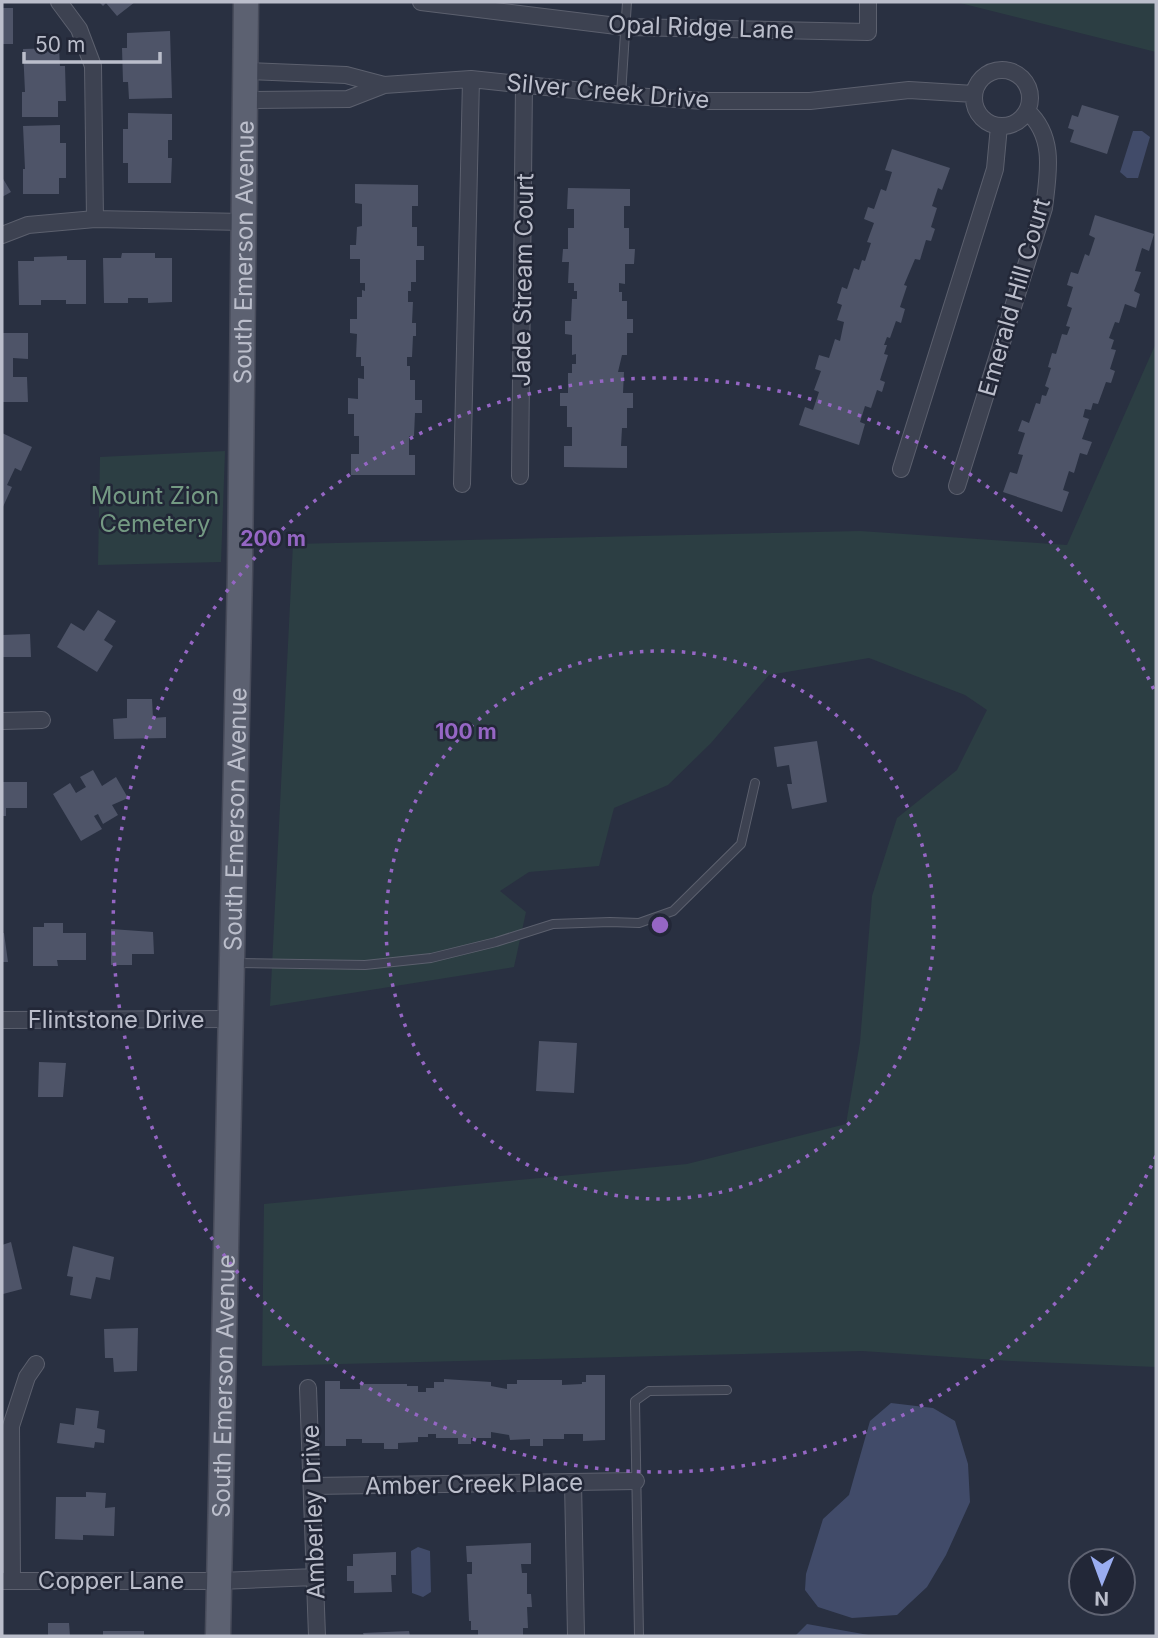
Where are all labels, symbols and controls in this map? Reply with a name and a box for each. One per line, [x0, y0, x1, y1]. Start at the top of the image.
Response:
street label: Opal Ridge Lane [608, 9, 794, 45]
scale bar [24, 21, 161, 65]
text: 50 m [35, 32, 85, 57]
street label: Silver Creek Drive [505, 68, 711, 114]
street label: South Emerson Avenue [227, 120, 259, 384]
street label: Jade Stream Court [507, 173, 539, 387]
street label: Emerald Hill Court [972, 195, 1056, 399]
park label: Mount Zion Cemetery [91, 481, 219, 538]
text: 200 m [240, 526, 306, 551]
street label: South Emerson Avenue [218, 687, 252, 951]
text: 100 m [435, 719, 497, 744]
centre of rings [648, 913, 672, 937]
street label: Flintstone Drive [28, 1005, 204, 1034]
street label: South Emerson Avenue [206, 1254, 240, 1518]
street label: Amberley Drive [295, 1424, 331, 1600]
street label: Amber Creek Place [365, 1468, 583, 1500]
north arrow [1067, 1547, 1137, 1617]
street label: Copper Lane [38, 1566, 184, 1595]
text: N [1094, 1587, 1109, 1610]

